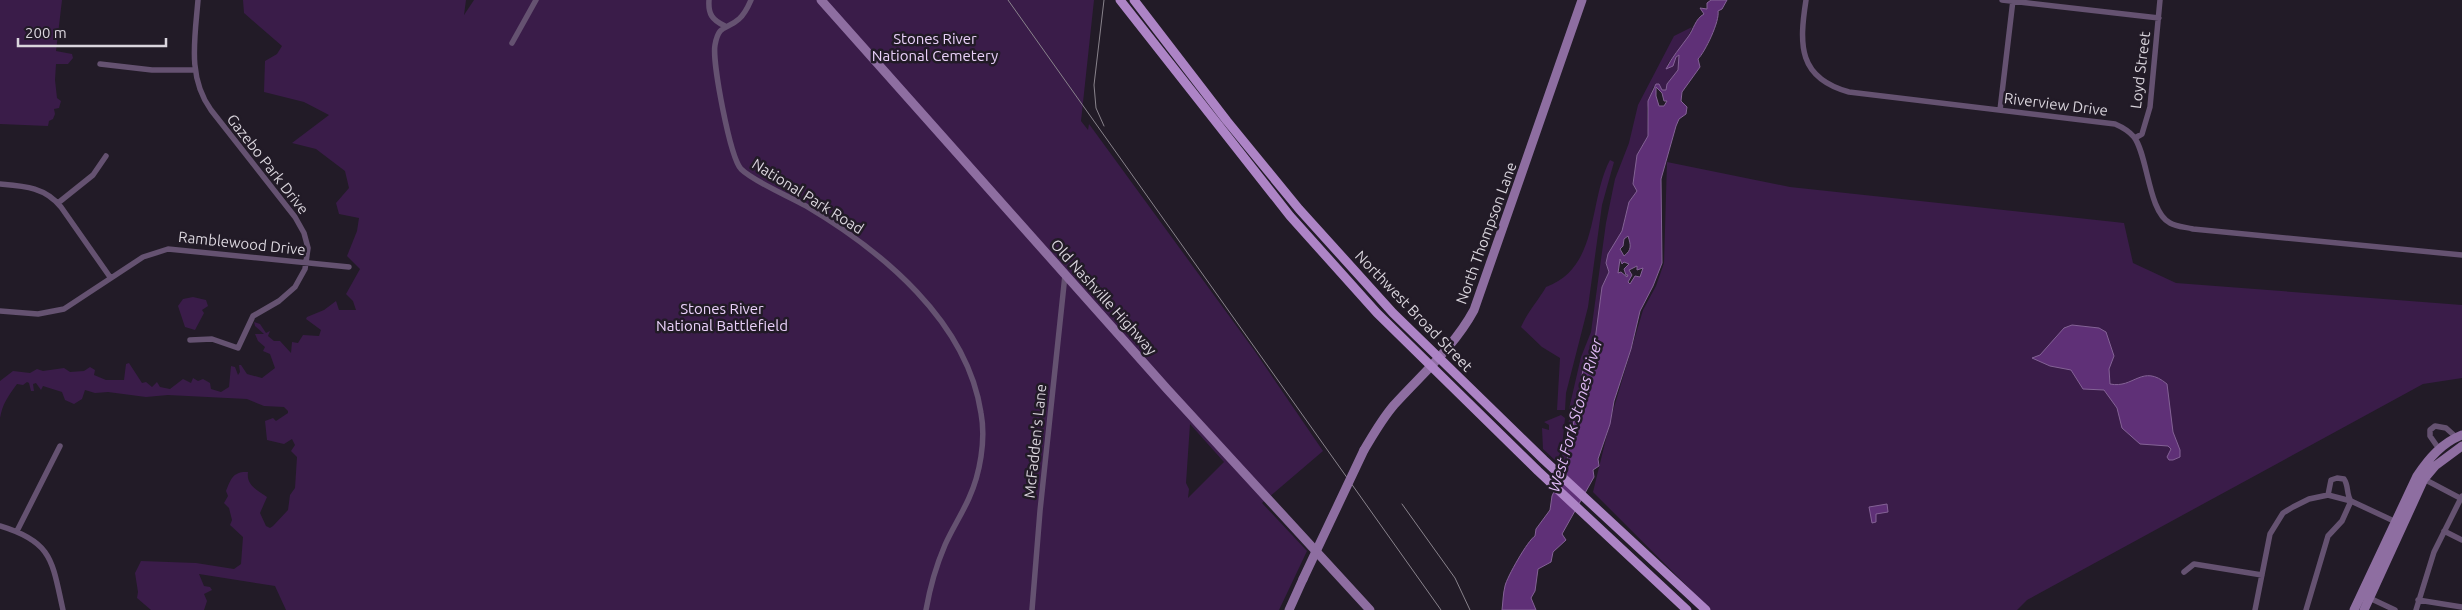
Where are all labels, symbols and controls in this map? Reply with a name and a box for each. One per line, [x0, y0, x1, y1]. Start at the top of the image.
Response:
scale bar [18, 15, 165, 47]
text: 200 m [25, 24, 67, 41]
park label: Stones River National Cemetery [872, 30, 998, 64]
street label: Loyd Street [2127, 30, 2153, 110]
street label: Riverview Drive [2003, 89, 2109, 119]
street label: Gazebo Park Drive [224, 111, 312, 217]
street label: National Park Road [749, 155, 867, 237]
street label: North Thompson Lane [1452, 160, 1520, 306]
street label: Ramblewood Drive [178, 228, 306, 258]
street label: Old Nashville Highway [1048, 236, 1160, 358]
street label: Northwest Broad Street [1352, 247, 1476, 375]
park label: Stones River National Battlefield [656, 300, 788, 334]
water label: West Fork Stones River [1544, 335, 1606, 494]
street label: McFadden's Lane [1021, 383, 1049, 499]

